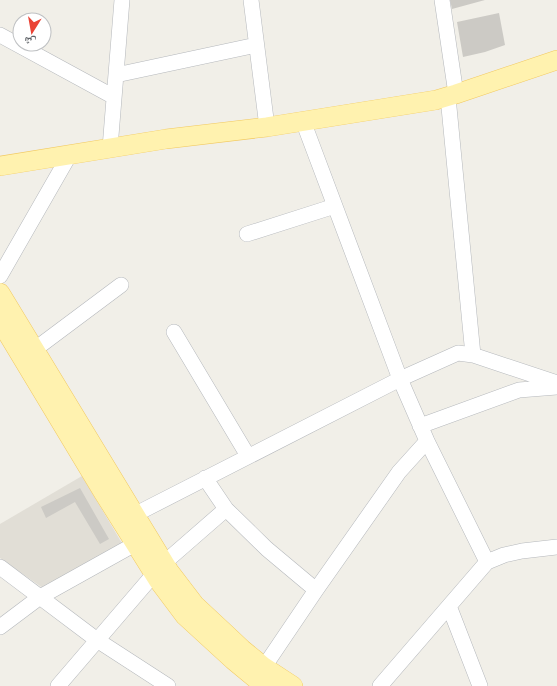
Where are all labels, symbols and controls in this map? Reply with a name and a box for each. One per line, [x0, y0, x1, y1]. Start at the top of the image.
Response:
north arrow [12, 12, 52, 52]
text: ش [23, 33, 37, 51]

